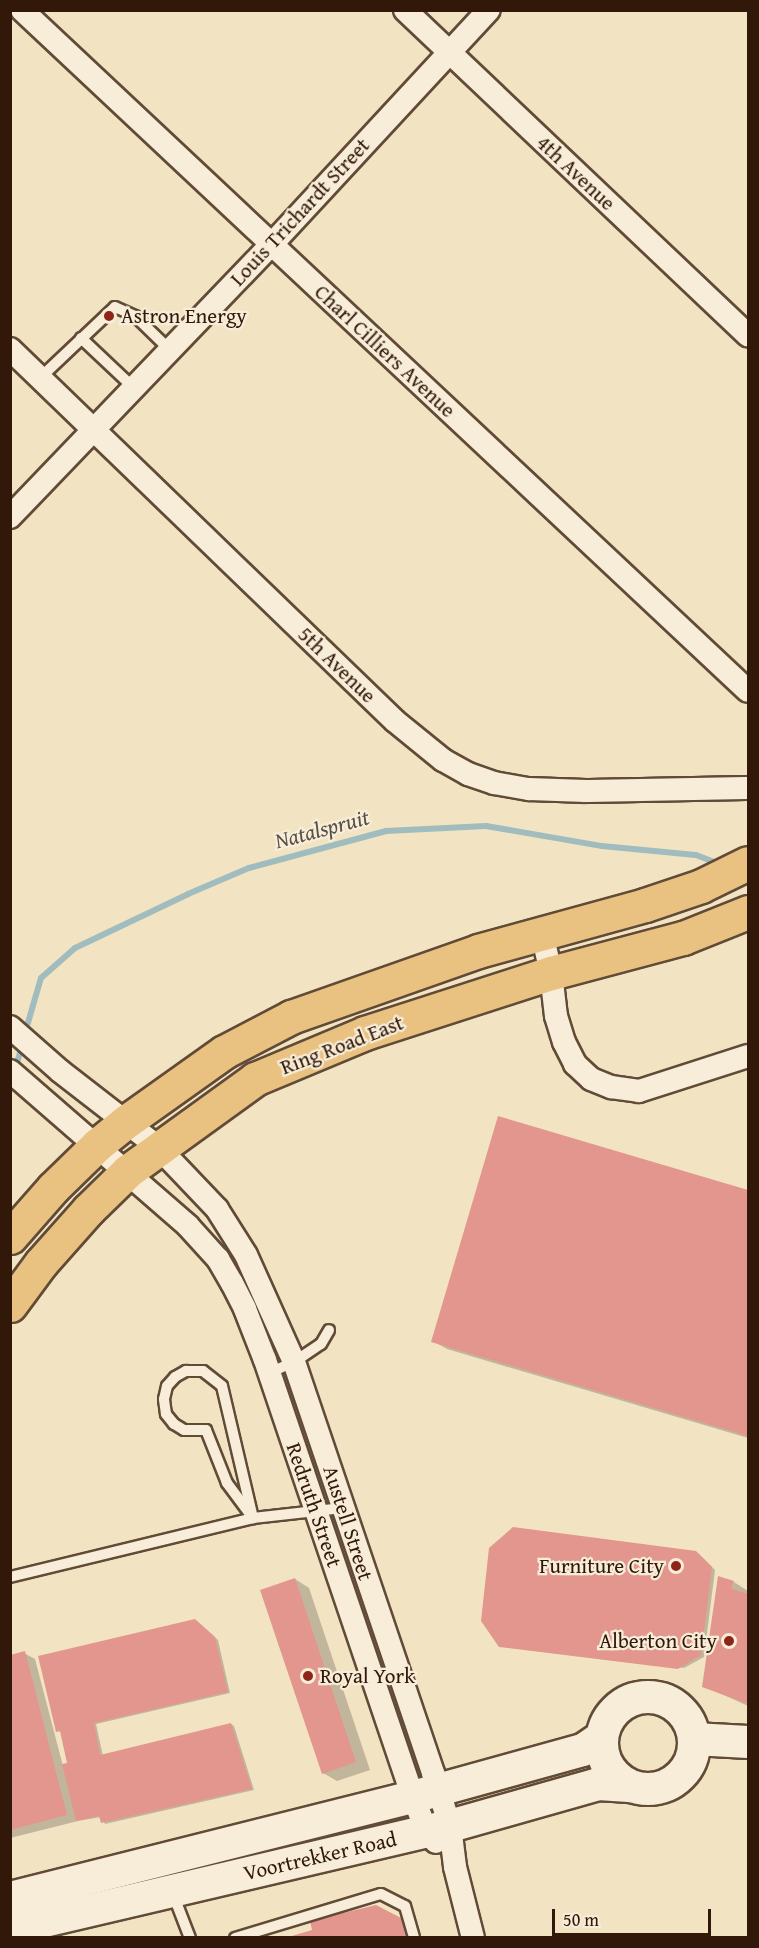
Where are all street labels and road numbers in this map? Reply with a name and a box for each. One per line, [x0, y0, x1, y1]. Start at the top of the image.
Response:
street label: 4th Avenue [531, 130, 621, 216]
street label: Louis Trichardt Street [225, 133, 375, 291]
street label: Charl Cilliers Avenue [309, 279, 461, 423]
street label: 5th Avenue [293, 622, 381, 708]
street label: Ring Road East [277, 1010, 407, 1080]
street label: Redruth Street [281, 1439, 347, 1571]
street label: Austell Street [318, 1462, 378, 1584]
street label: Voortrekker Road [241, 1826, 399, 1886]

